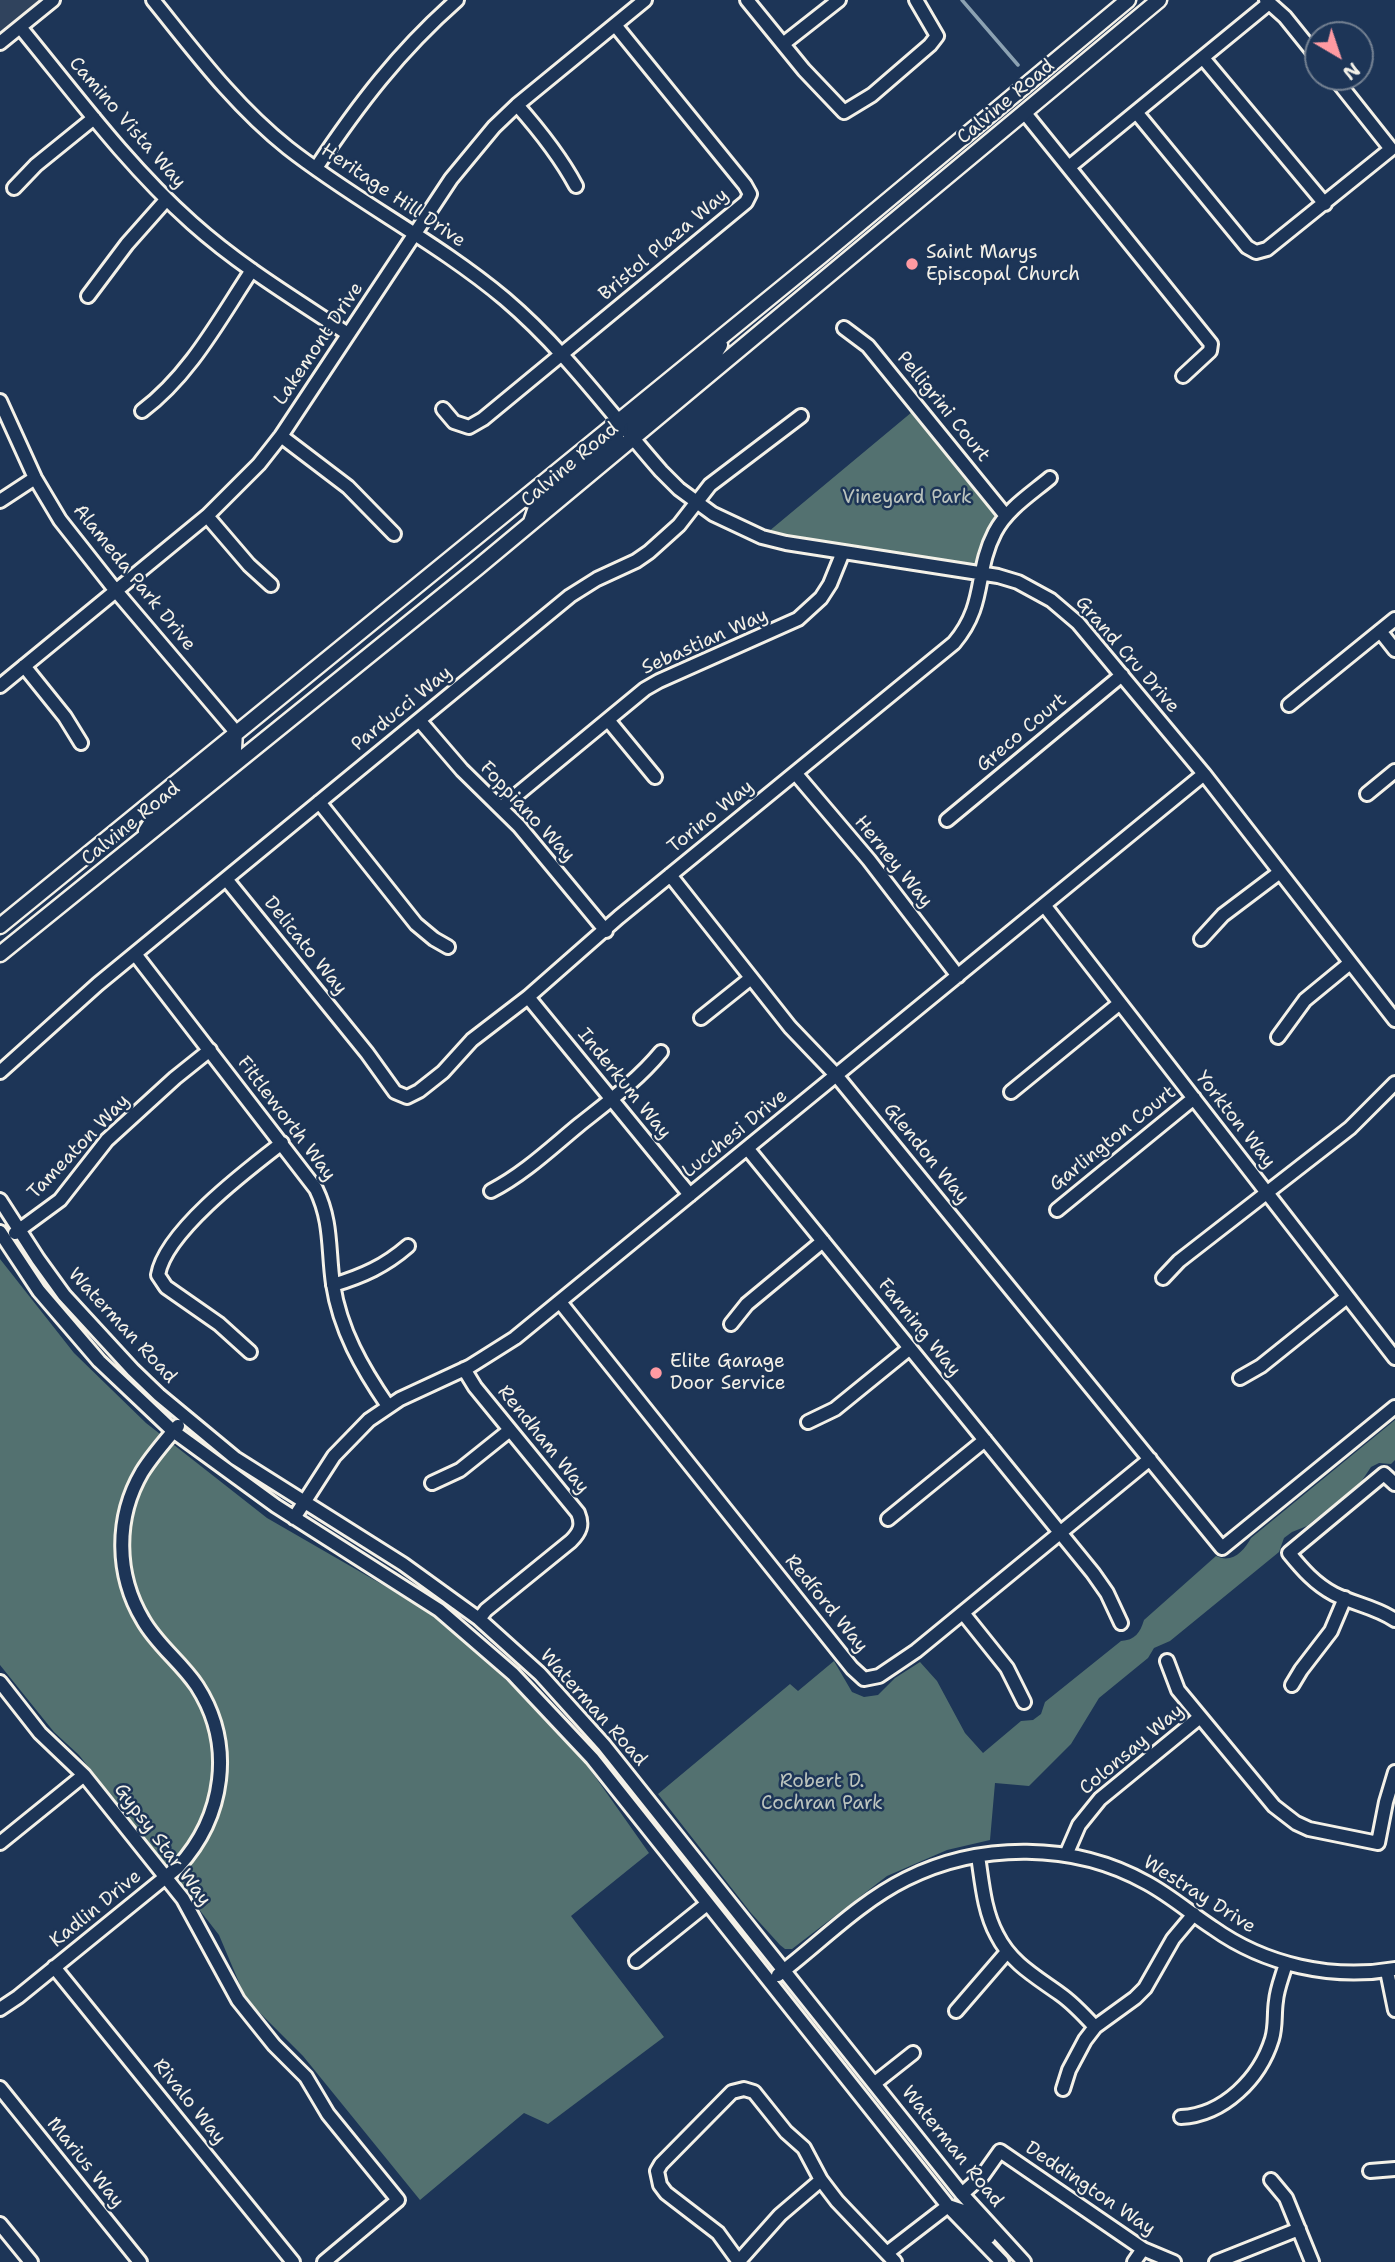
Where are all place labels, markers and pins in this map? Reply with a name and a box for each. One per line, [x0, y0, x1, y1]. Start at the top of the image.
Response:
place label: Saint Marys Episcopal Church [926, 242, 1080, 286]
marker: Saint Marys Episcopal Church [904, 256, 920, 272]
place label: Elite Garage Door Service [670, 1351, 785, 1395]
marker: Elite Garage Door Service [648, 1365, 664, 1381]

